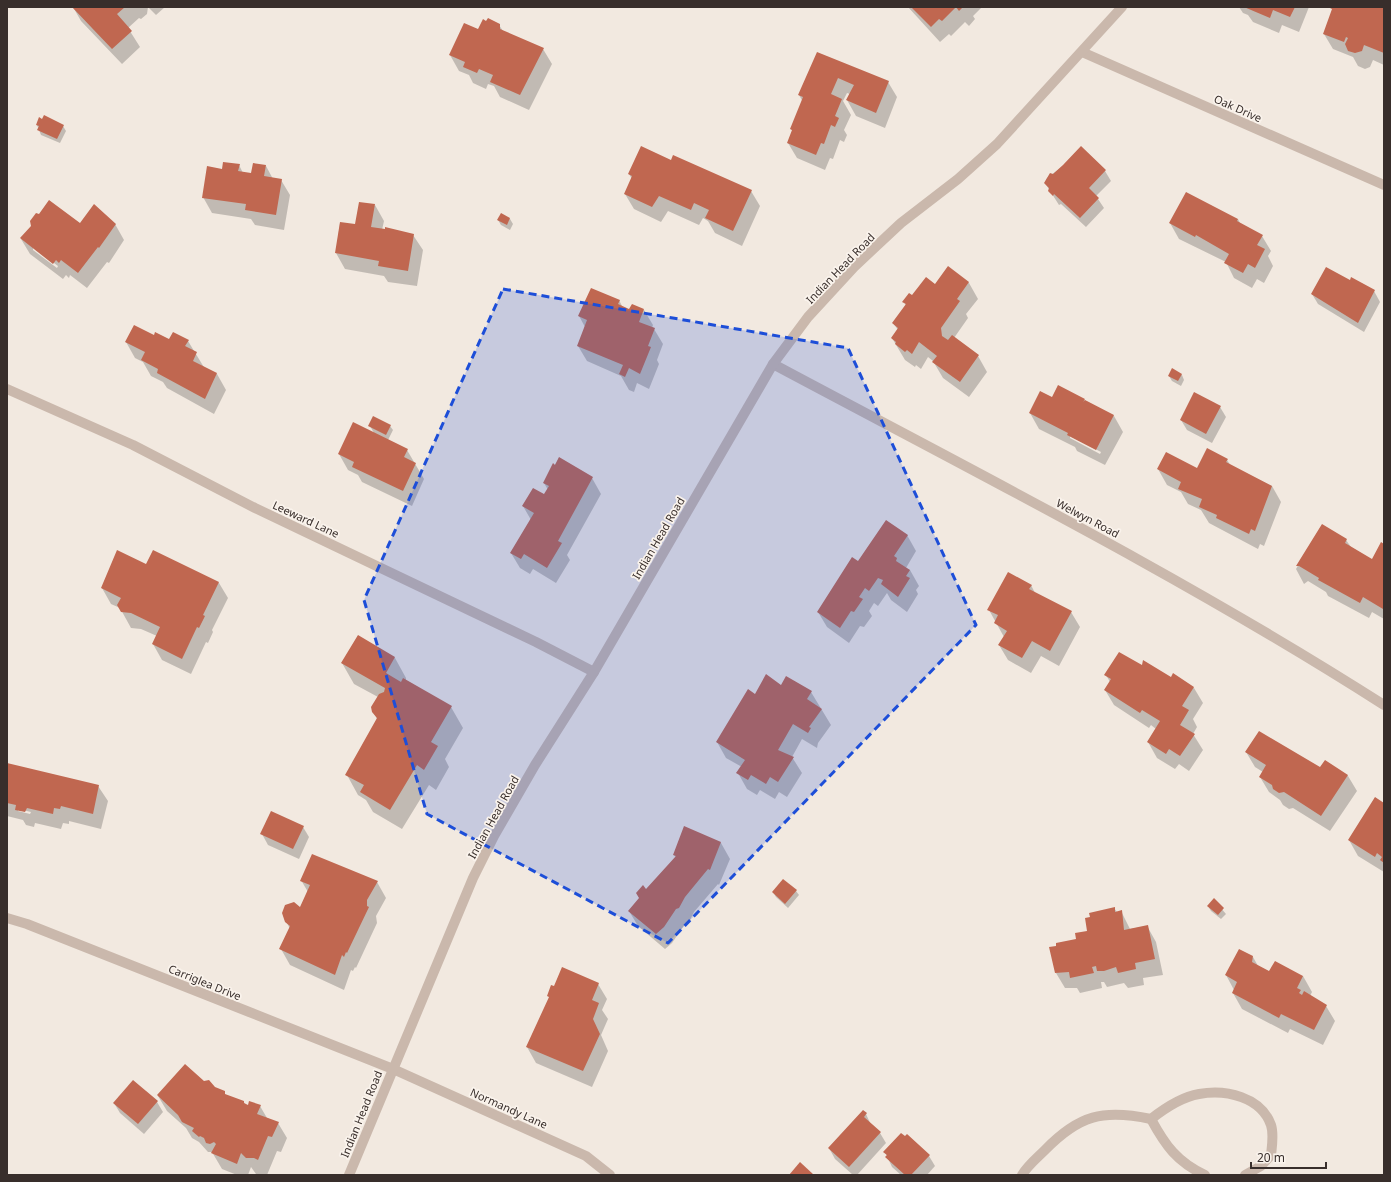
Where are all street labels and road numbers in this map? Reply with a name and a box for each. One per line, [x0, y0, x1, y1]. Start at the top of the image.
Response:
street label: Oak Drive [1212, 91, 1264, 125]
street label: Indian Head Road [802, 230, 878, 306]
street label: Indian Head Road [628, 494, 688, 582]
street label: Welwyn Road [1054, 495, 1122, 541]
street label: Leeward Lane [270, 497, 342, 541]
street label: Indian Head Road [464, 773, 522, 861]
street label: Carriglea Drive [166, 961, 244, 1003]
street label: Indian Head Road [337, 1068, 385, 1160]
street label: Normandy Lane [468, 1084, 550, 1132]

